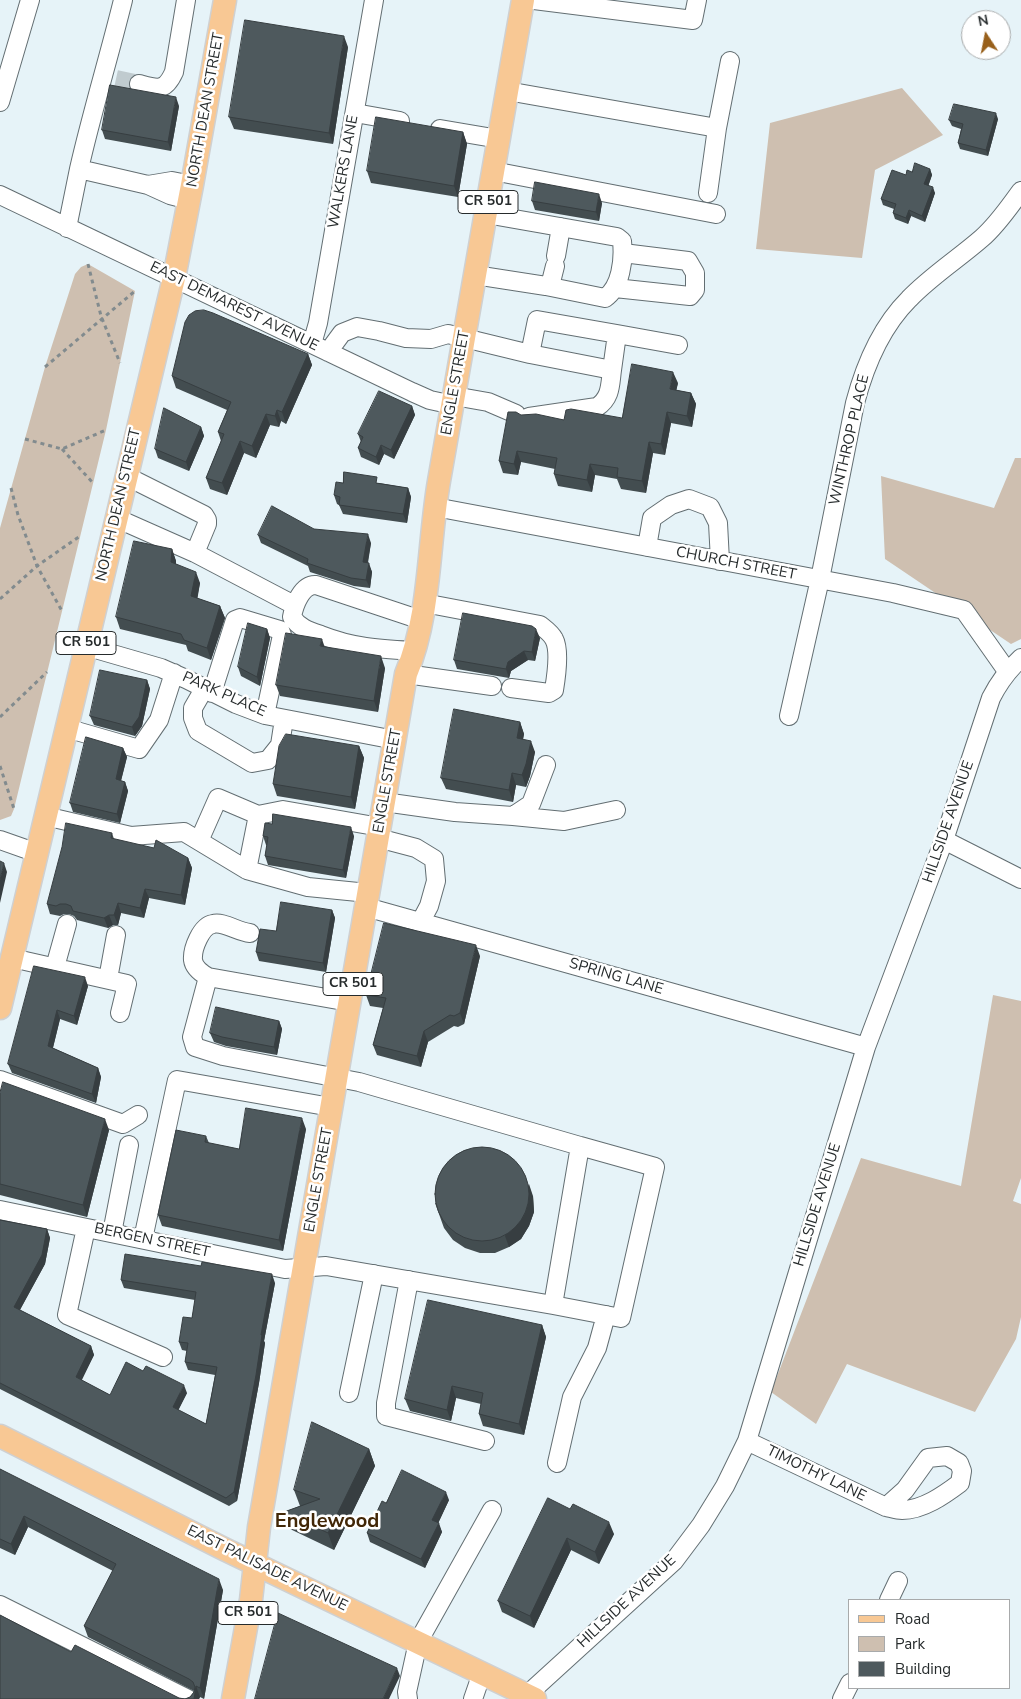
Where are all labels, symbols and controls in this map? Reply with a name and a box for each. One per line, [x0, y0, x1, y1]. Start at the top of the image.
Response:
north arrow [961, 10, 1011, 60]
text: N [976, 10, 990, 31]
street label: NORTH DEAN STREET [184, 31, 228, 189]
street label: WALKERS LANE [325, 114, 363, 230]
road number: CR 501 [458, 190, 518, 213]
street label: EAST DEMAREST AVENUE [147, 258, 321, 356]
street label: ENGLE STREET [438, 329, 474, 437]
street label: WINTHROP PLACE [826, 373, 874, 507]
street label: NORTH DEAN STREET [93, 427, 145, 583]
street label: CHURCH STREET [674, 544, 798, 584]
road number: CR 501 [56, 632, 116, 654]
street label: PARK PLACE [179, 669, 269, 721]
street label: ENGLE STREET [370, 727, 406, 835]
street label: HILLSIDE AVENUE [920, 759, 978, 885]
street label: SPRING LANE [567, 955, 665, 999]
road number: CR 501 [323, 972, 383, 996]
street label: ENGLE STREET [301, 1126, 337, 1234]
street label: HILLSIDE AVENUE [791, 1141, 845, 1269]
street label: BERGEN STREET [93, 1220, 211, 1262]
street label: TIMOTHY LANE [763, 1442, 869, 1506]
district label: Englewood [275, 1510, 379, 1534]
street label: EAST PALISADE AVENUE [184, 1522, 350, 1616]
street label: HILLSIDE AVENUE [574, 1552, 680, 1652]
legend [848, 1599, 1011, 1689]
road number: CR 501 [218, 1602, 278, 1625]
text: Road [895, 1609, 930, 1629]
text: Park [895, 1634, 925, 1654]
text: Building [895, 1659, 951, 1679]

